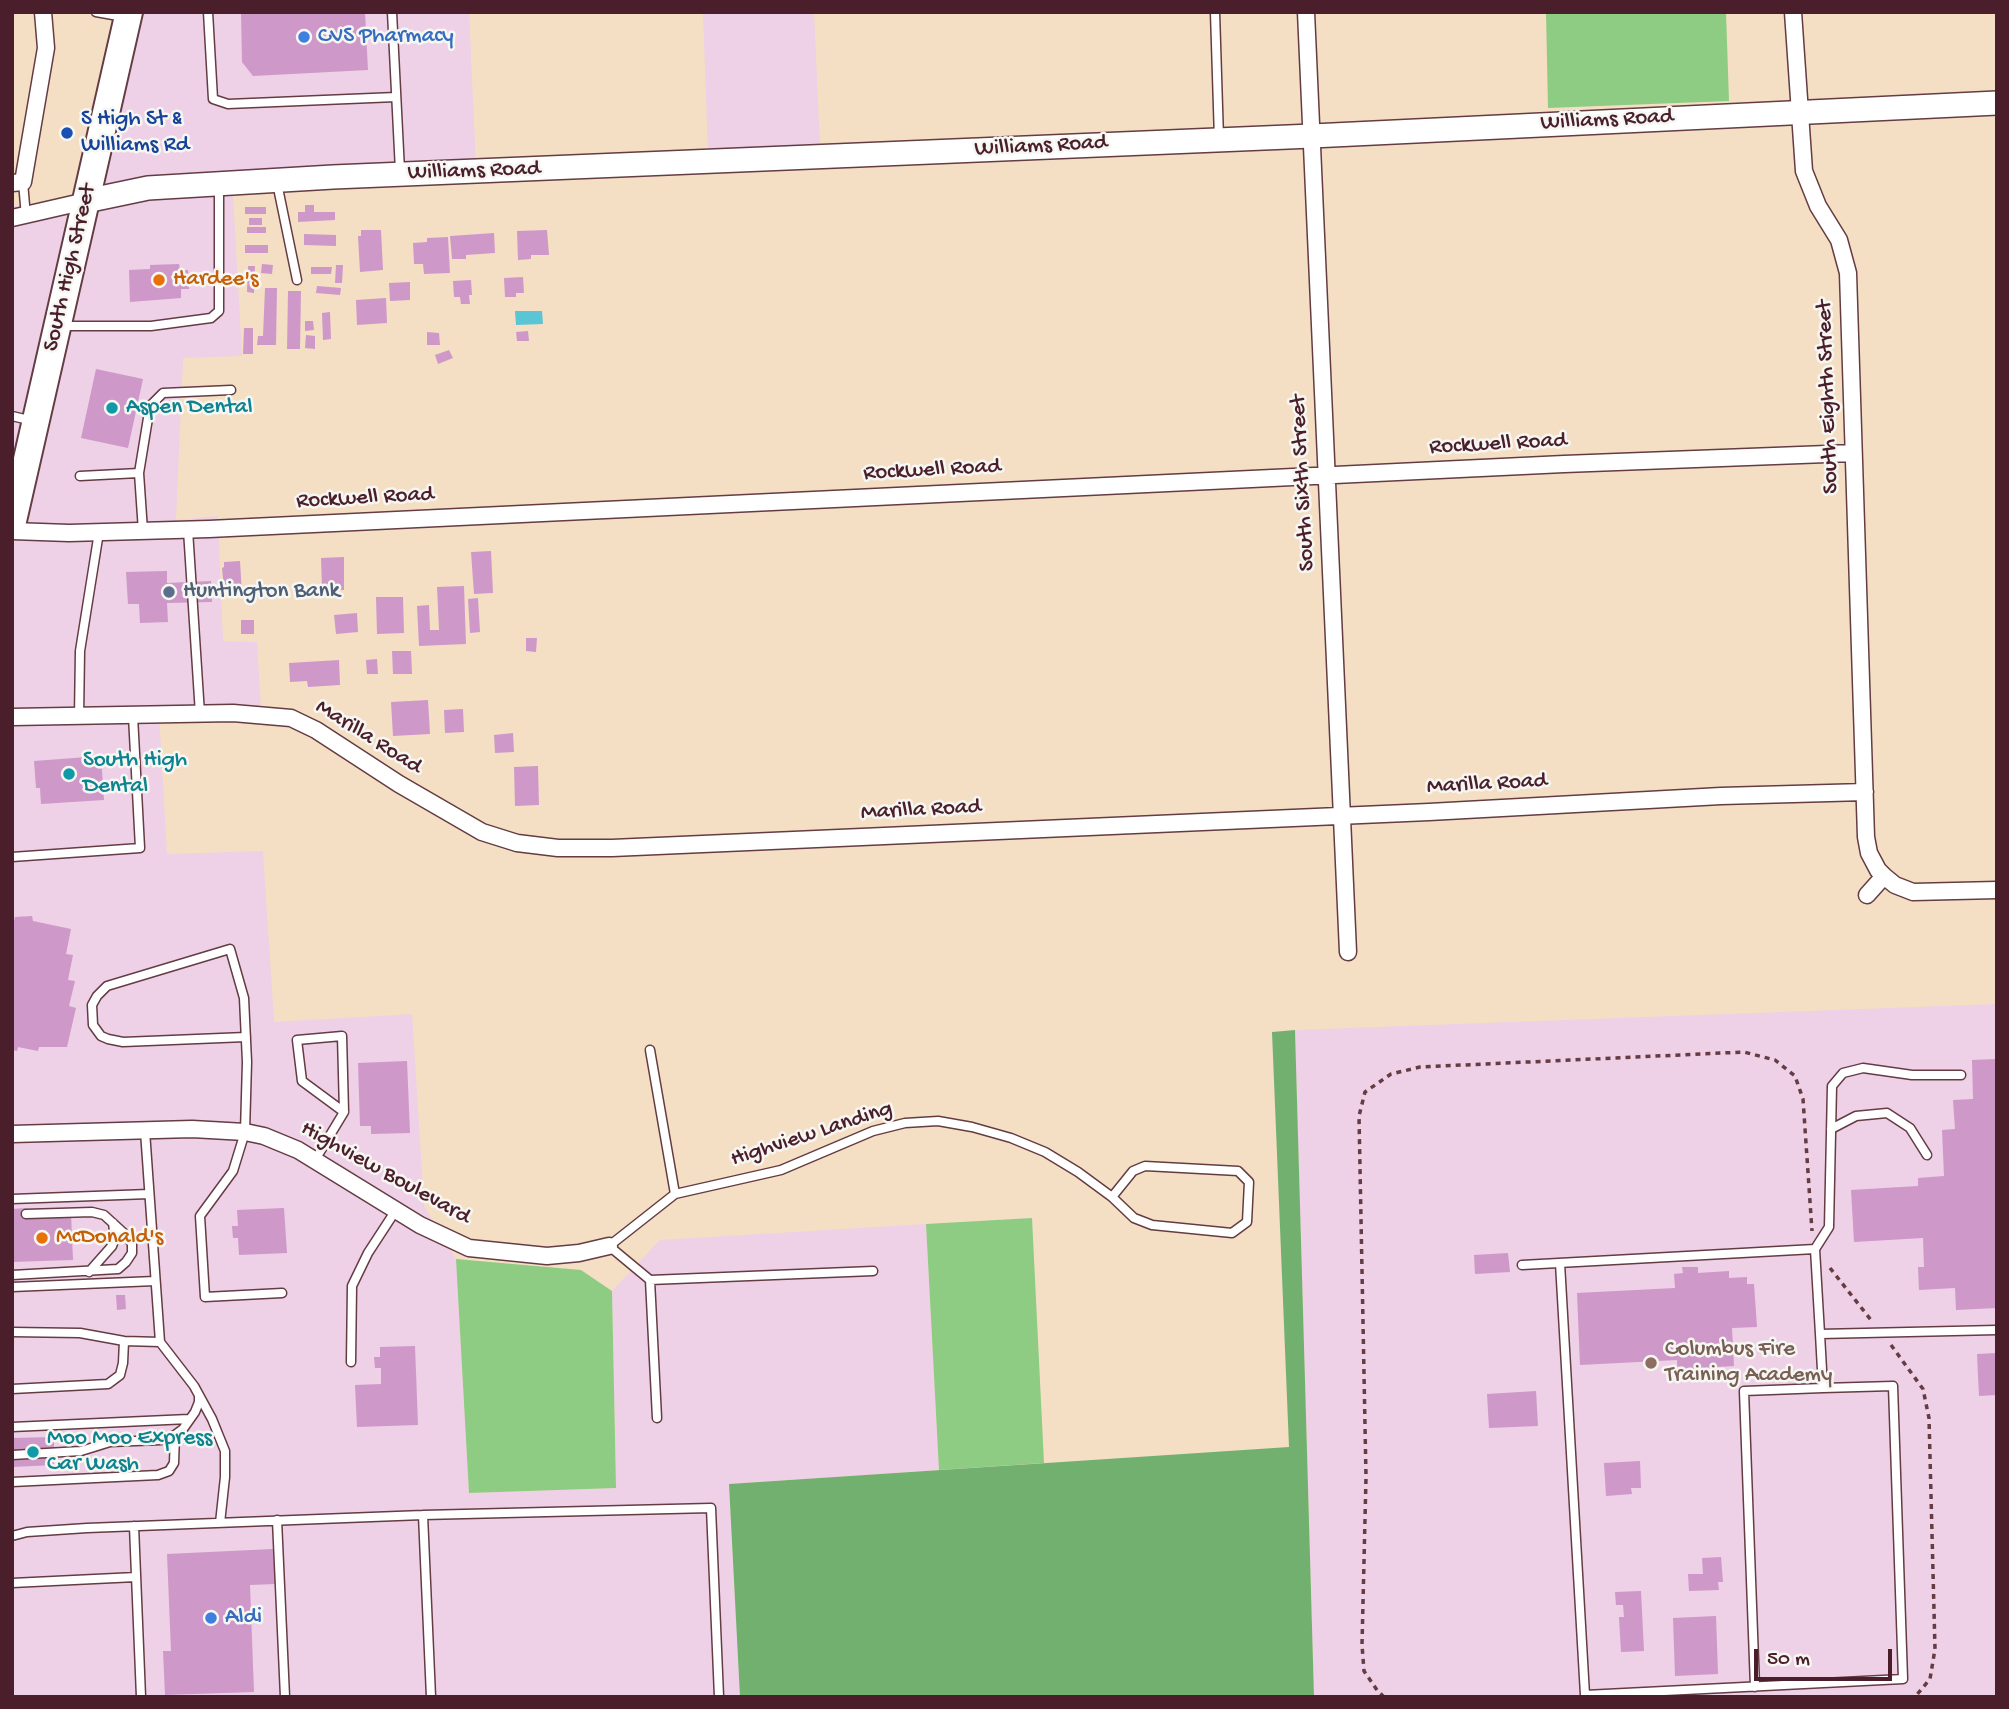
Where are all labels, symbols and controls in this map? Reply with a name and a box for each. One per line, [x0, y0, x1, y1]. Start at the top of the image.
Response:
place label: CVS Pharmacy [318, 23, 454, 51]
marker: CVS Pharmacy [296, 29, 312, 45]
street label: Williams Road [1540, 104, 1674, 138]
place label: S High St & Williams Rd [81, 106, 189, 160]
marker: S High St & Williams Rd [59, 125, 75, 141]
street label: Williams Road [974, 130, 1108, 164]
street label: Williams Road [407, 156, 541, 188]
street label: South High Street [38, 182, 104, 354]
place label: Hardee's [173, 266, 259, 294]
marker: Hardee's [151, 272, 167, 288]
street label: South Eighth Street [1812, 300, 1846, 494]
place label: Aspen Dental [126, 394, 253, 422]
street label: South Sixth Street [1286, 394, 1322, 572]
marker: Aspen Dental [104, 400, 120, 416]
street label: Rockwell Road [1429, 428, 1567, 462]
street label: Rockwell Road [863, 454, 1001, 488]
street label: Rockwell Road [296, 482, 434, 516]
place label: Huntington Bank [183, 578, 340, 606]
marker: Huntington Bank [161, 584, 177, 600]
street label: Marilla Road [310, 694, 426, 782]
place label: South High Dental [83, 747, 187, 801]
marker: South High Dental [61, 766, 77, 782]
street label: Marilla Road [1426, 768, 1548, 802]
street label: Marilla Road [860, 794, 982, 828]
street label: Highview Landing [728, 1096, 896, 1174]
street label: Highview Boulevard [295, 1116, 475, 1232]
place label: McDonald's [56, 1224, 163, 1252]
marker: McDonald's [34, 1230, 50, 1246]
place label: Columbus Fire Training Academy [1665, 1336, 1832, 1390]
marker: Columbus Fire Training Academy [1643, 1355, 1659, 1371]
place label: Moo Moo Express Car Wash [47, 1425, 212, 1479]
marker: Moo Moo Express Car Wash [25, 1444, 41, 1460]
place label: Aldi [225, 1604, 262, 1632]
marker: Aldi [203, 1610, 219, 1626]
scale bar [1757, 1636, 1895, 1680]
text: 50 m [1767, 1648, 1810, 1673]

